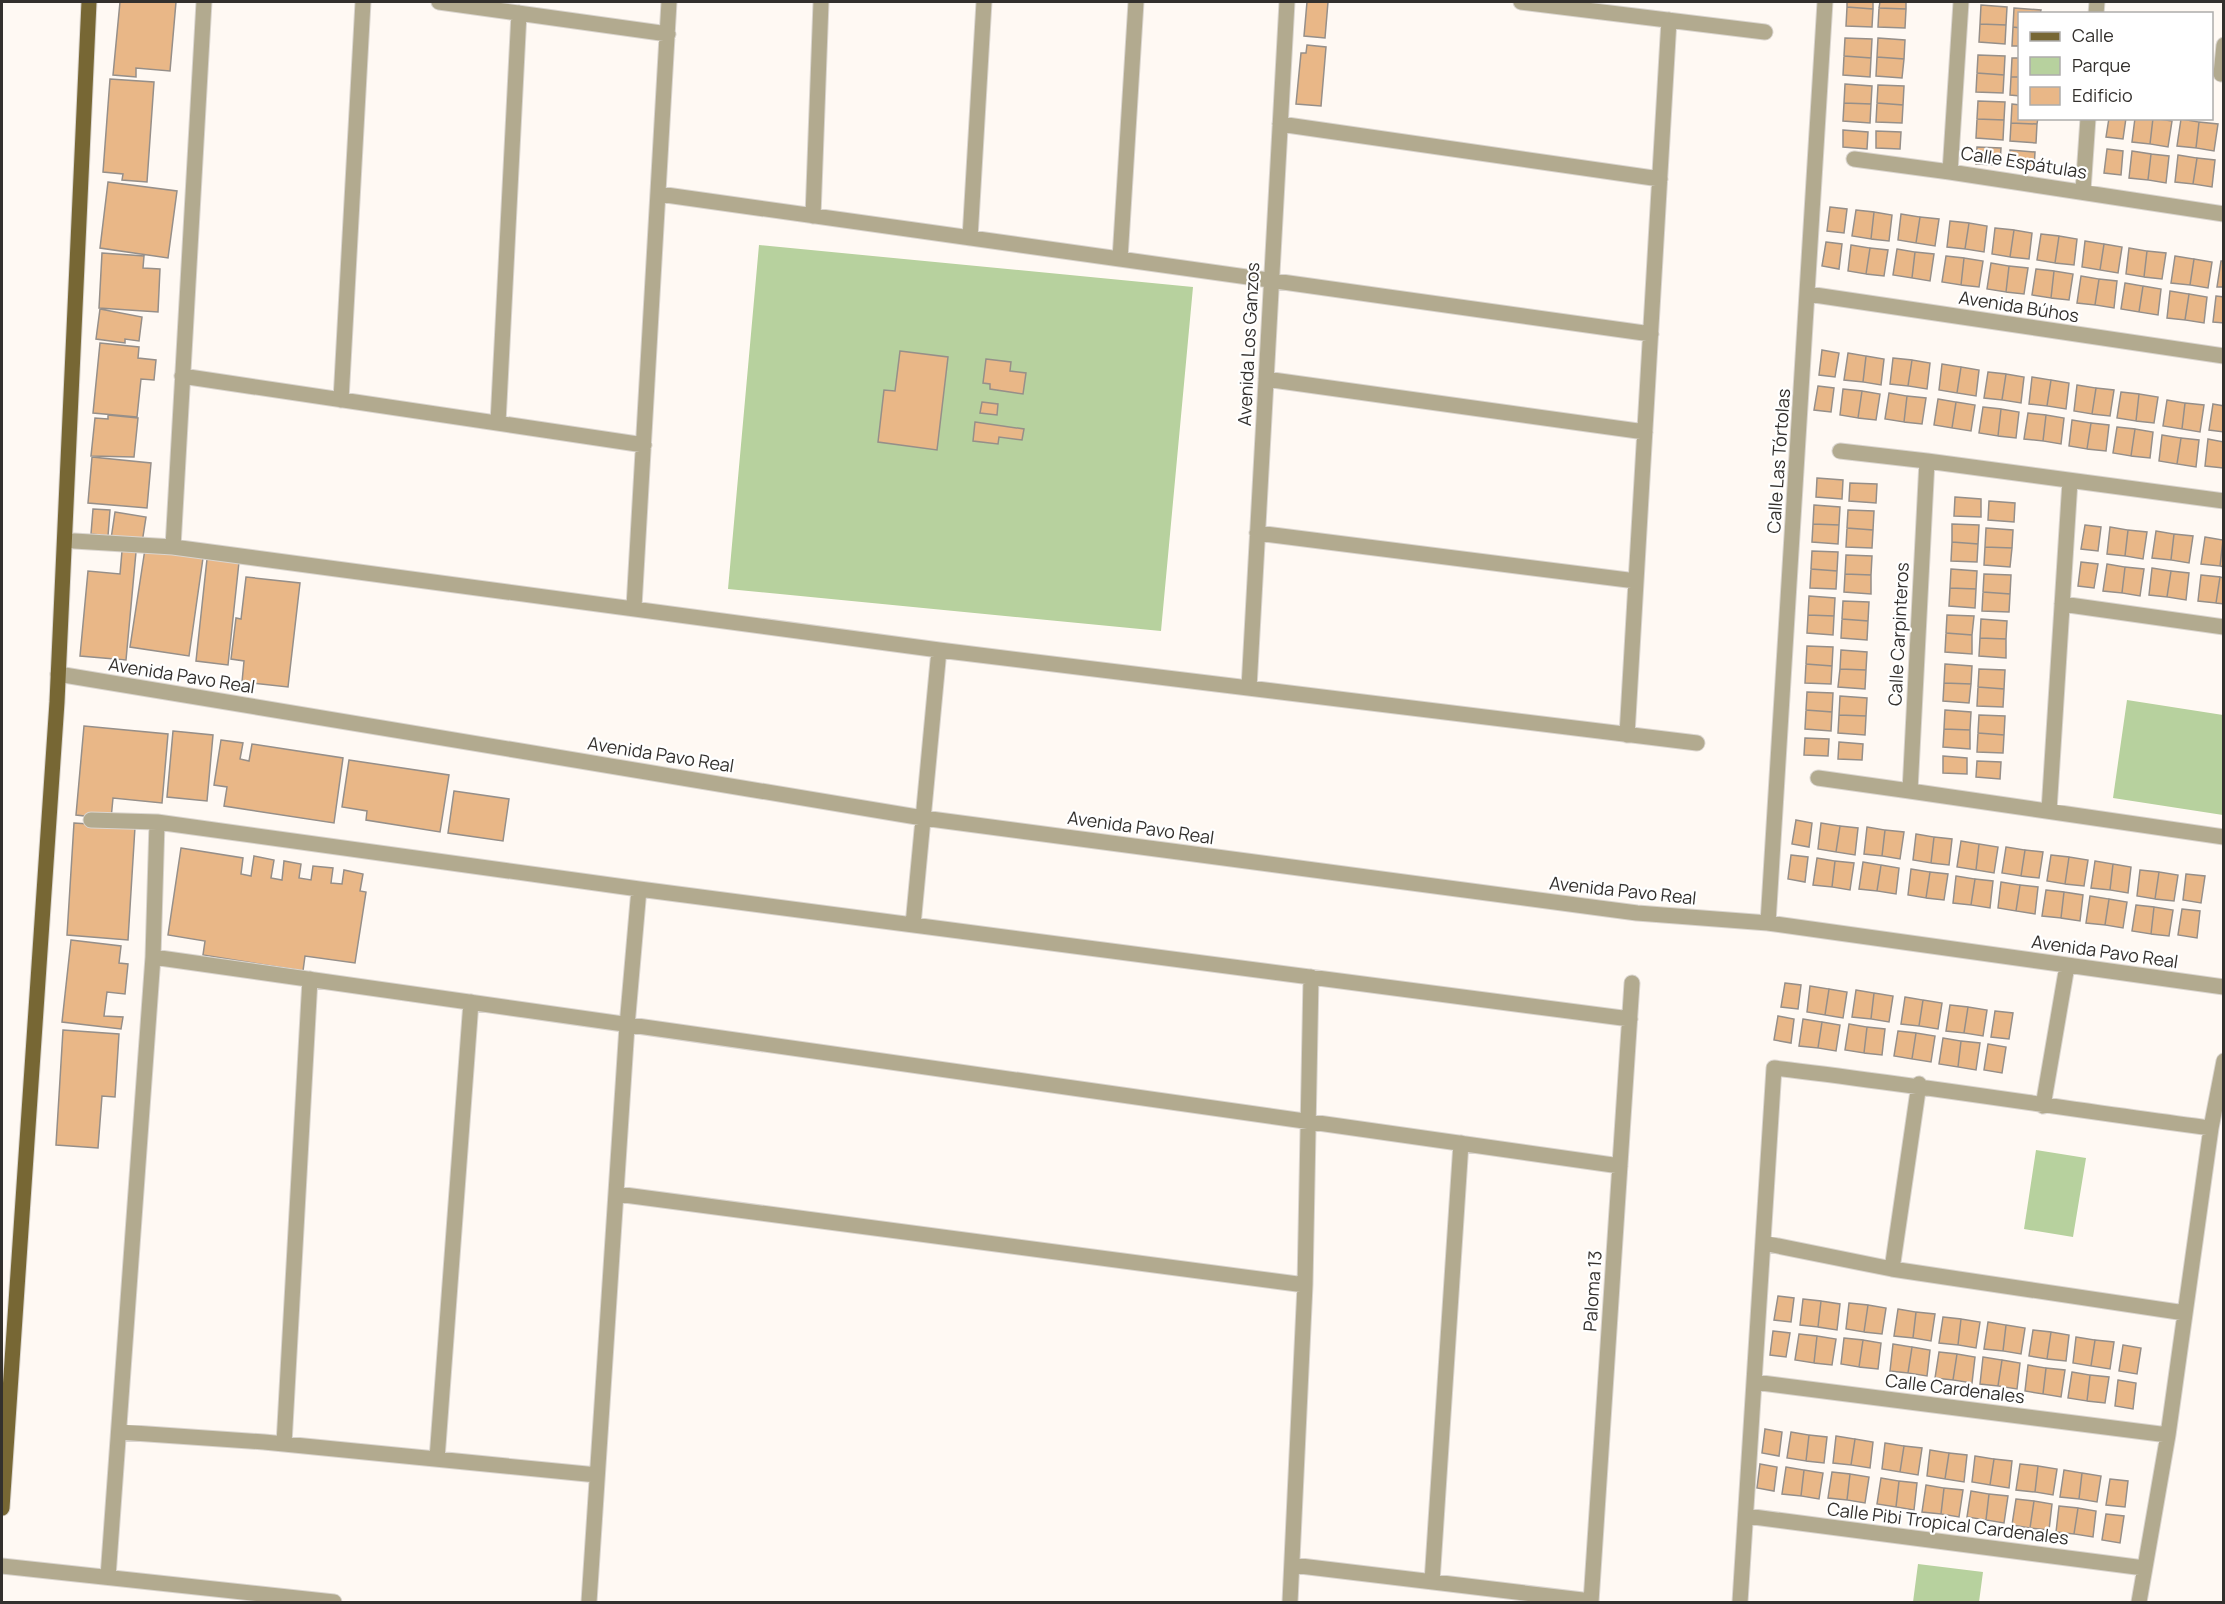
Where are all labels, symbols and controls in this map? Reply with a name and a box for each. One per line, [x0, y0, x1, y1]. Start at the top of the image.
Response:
legend [2018, 12, 2213, 120]
text: Calle [2072, 23, 2114, 47]
text: Parque [2072, 53, 2131, 77]
text: Edificio [2072, 83, 2133, 107]
street label: Calle Espátulas [1959, 140, 2089, 184]
street label: Avenida Los Ganzos [1232, 262, 1264, 426]
street label: Avenida Búhos [1957, 285, 2081, 327]
street label: Calle Las Tórtolas [1761, 388, 1795, 534]
street label: Calle Carpinteros [1882, 561, 1914, 707]
street label: Avenida Pavo Real [107, 652, 257, 698]
street label: Avenida Pavo Real [586, 731, 736, 777]
street label: Avenida Pavo Real [1066, 805, 1216, 849]
street label: Avenida Pavo Real [1548, 870, 1698, 910]
street label: Avenida Pavo Real [2030, 929, 2180, 973]
street label: Paloma 13 [1577, 1250, 1607, 1332]
street label: Calle Cardenales [1884, 1368, 2026, 1408]
street label: Calle Pibi Tropical Cardenales [1826, 1496, 2070, 1550]

